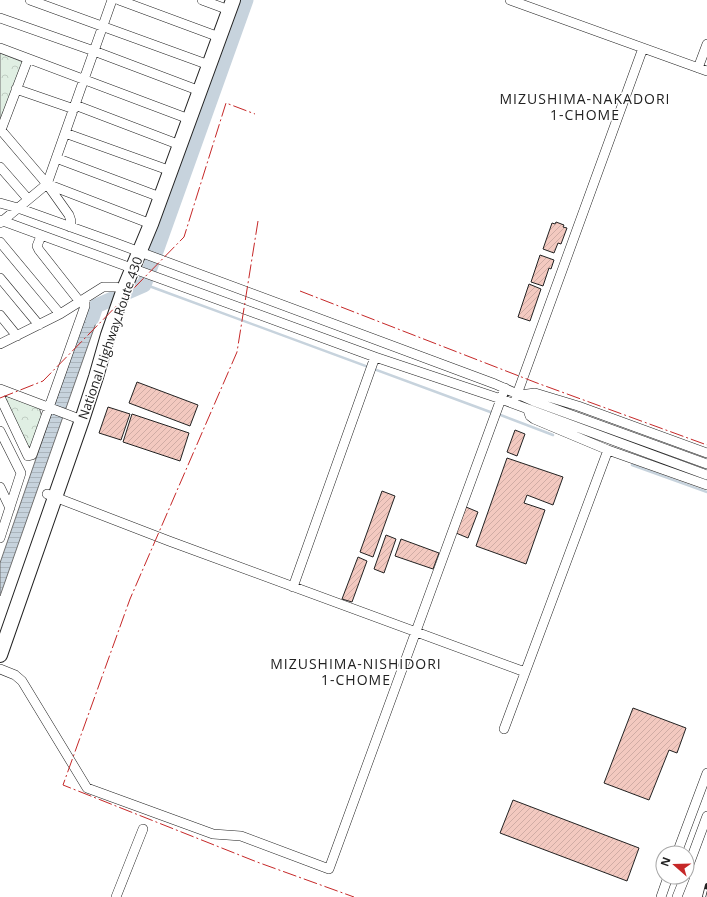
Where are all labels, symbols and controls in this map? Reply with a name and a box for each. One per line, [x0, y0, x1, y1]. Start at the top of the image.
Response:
district label: MIZUSHIMA-NAKADORI 1-CHOME [500, 89, 671, 124]
street label: National Highway Route 430 [74, 254, 146, 422]
district label: MIZUSHIMA-NISHIDORI 1-CHOME [270, 654, 442, 689]
north arrow [655, 845, 695, 885]
text: N [657, 855, 674, 868]

